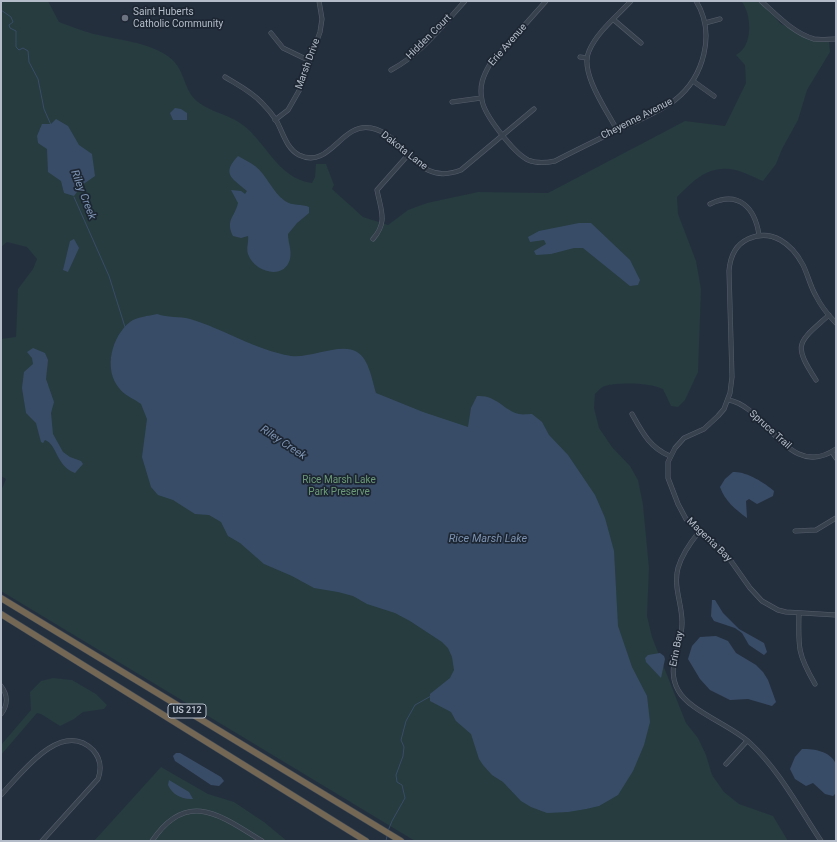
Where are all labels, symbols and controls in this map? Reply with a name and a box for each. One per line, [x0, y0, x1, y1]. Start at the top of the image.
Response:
place label: Saint Huberts Catholic Community [133, 6, 223, 30]
street label: Hidden Court [404, 12, 454, 62]
marker: Saint Huberts Catholic Community [120, 13, 130, 23]
street label: Erie Avenue [486, 21, 530, 69]
street label: Marsh Drive [293, 37, 323, 91]
street label: Cheyenne Avenue [599, 96, 675, 142]
street label: Dakota Lane [378, 129, 430, 173]
water label: Riley Creek [67, 168, 99, 222]
street label: Spruce Trail [746, 408, 794, 452]
water label: Riley Creek [258, 423, 308, 463]
park label: Rice Marsh Lake Park Preserve [302, 474, 376, 498]
street label: Magenta Bay [684, 515, 734, 565]
water label: Rice Marsh Lake [449, 532, 527, 546]
street label: Erin Bay [668, 630, 686, 668]
road number: US 212 [168, 704, 206, 718]

